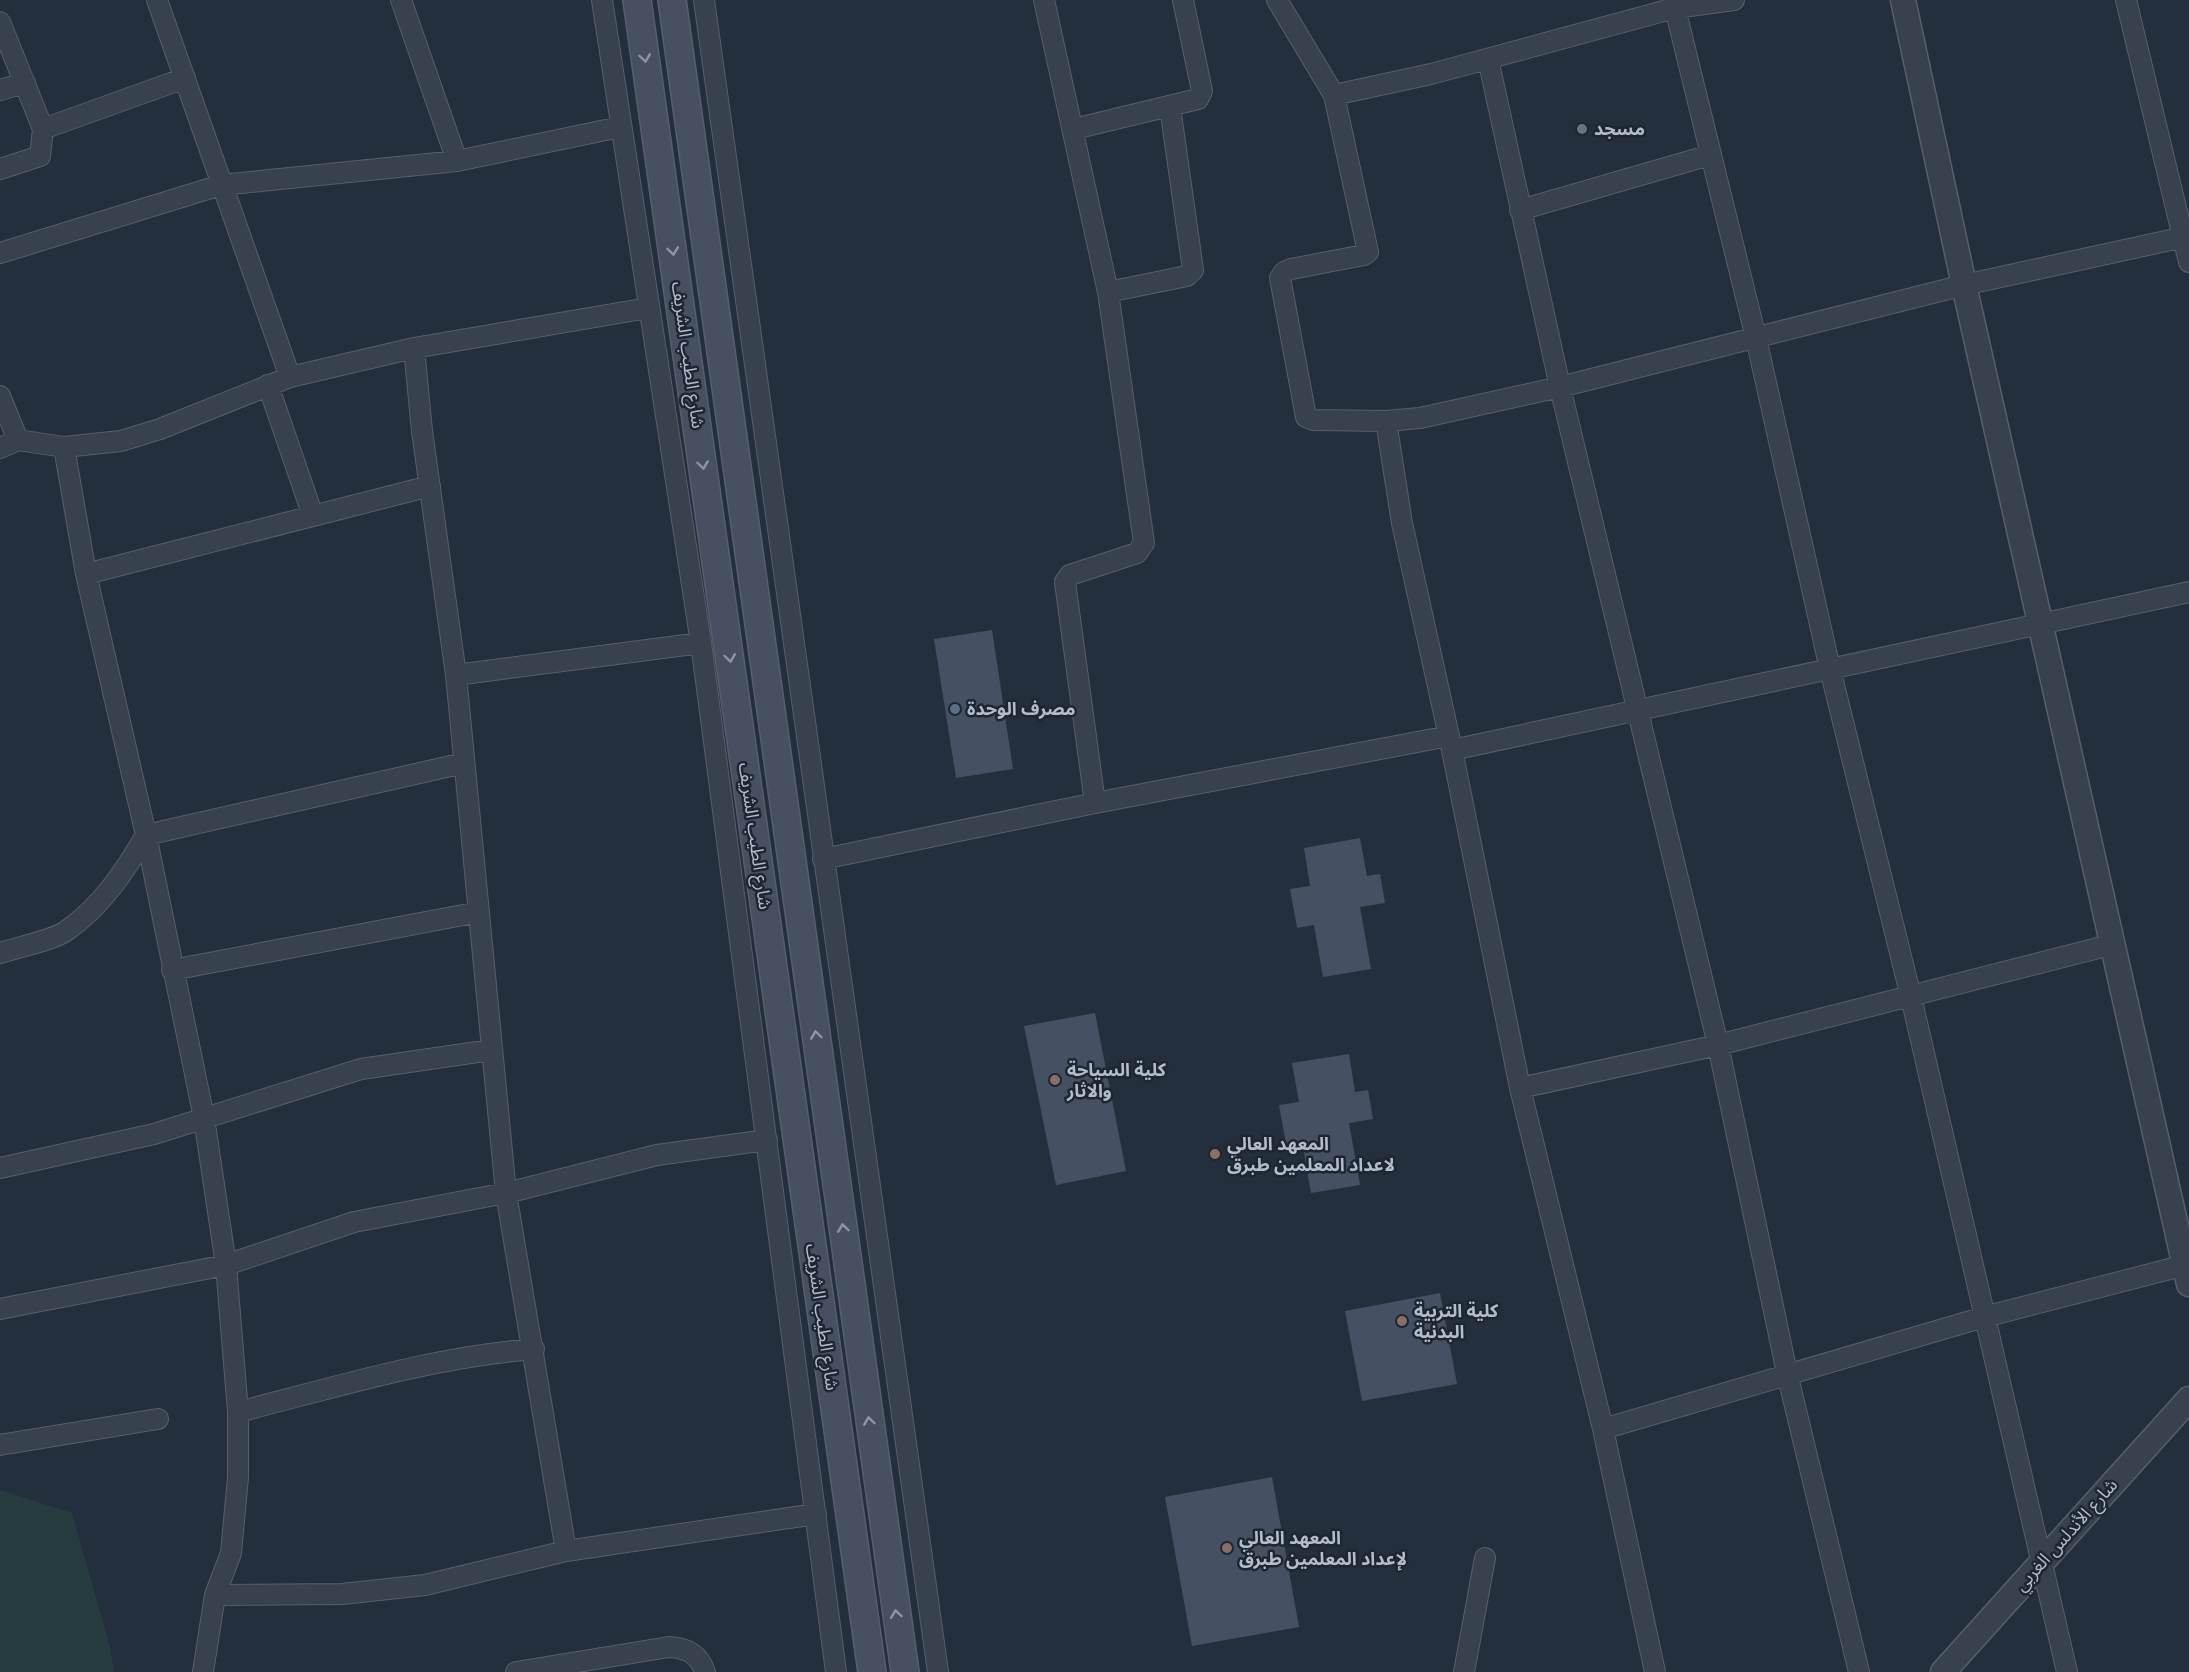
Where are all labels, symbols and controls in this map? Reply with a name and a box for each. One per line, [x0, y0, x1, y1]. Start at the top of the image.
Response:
one-way arrow [639, 53, 651, 62]
place label: مسجد [1594, 118, 1645, 140]
marker: مسجد [1575, 122, 1589, 136]
one-way arrow [667, 246, 679, 255]
street label: شارع الطيب الشريف [664, 280, 709, 430]
one-way arrow [696, 460, 708, 469]
one-way arrow [723, 653, 736, 663]
place label: مصرف الوحدة [967, 698, 1076, 720]
marker: مصرف الوحدة [948, 702, 962, 716]
street label: شارع الطيب الشريف [731, 761, 776, 911]
one-way arrow [810, 1030, 822, 1039]
place label: كلية السياحة والاثار [1066, 1059, 1167, 1102]
marker: كلية السياحة والاثار [1048, 1073, 1062, 1087]
place label: المعهد العالي لاعداد المعلمين طبرق [1227, 1133, 1395, 1176]
marker: المعهد العالي لاعداد المعلمين طبرق [1208, 1147, 1222, 1161]
one-way arrow [837, 1223, 849, 1232]
street label: شارع الطيب الشريف [798, 1242, 843, 1392]
place label: كلية التربية البدنية [1414, 1300, 1499, 1343]
marker: كلية التربية البدنية [1395, 1314, 1409, 1328]
one-way arrow [864, 1416, 876, 1426]
street label: شارع الأندلس الغربي [2010, 1474, 2124, 1598]
place label: المعهد العالي لإعداد المعلمين طبرق [1239, 1527, 1407, 1571]
marker: المعهد العالي لإعداد المعلمين طبرق [1220, 1541, 1234, 1555]
one-way arrow [891, 1609, 903, 1619]

